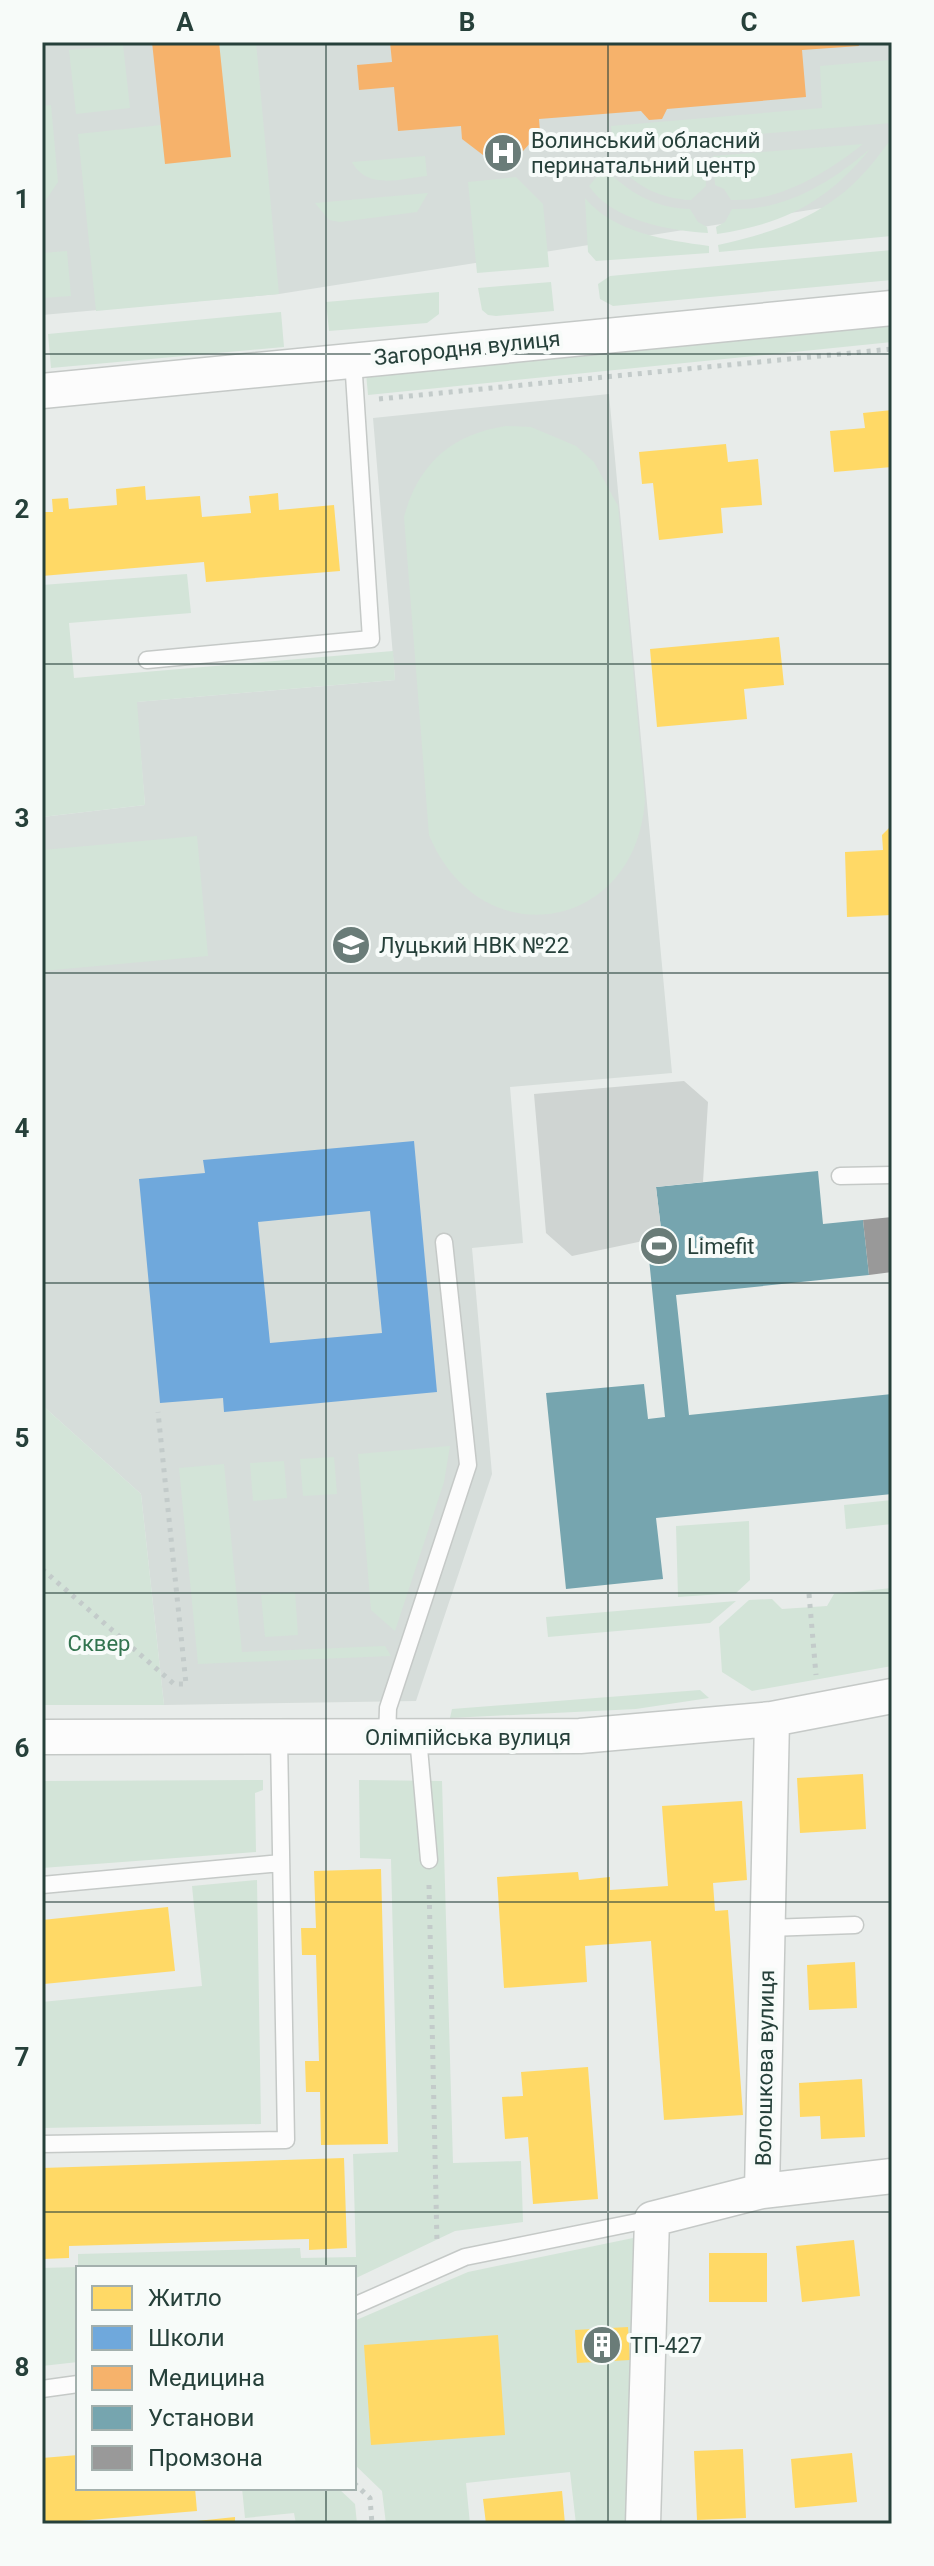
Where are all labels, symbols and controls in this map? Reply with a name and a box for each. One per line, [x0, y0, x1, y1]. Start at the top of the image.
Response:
text: A [176, 7, 194, 37]
text: B [459, 7, 475, 37]
text: C [740, 7, 758, 37]
place label: Волинський обласний перинатальний центр [531, 128, 760, 178]
hospital icon: Волинський обласний перинатальний центр [482, 132, 524, 174]
text: 1 [15, 184, 29, 214]
street label: Загородня вулиця [373, 326, 561, 370]
text: 2 [15, 494, 29, 524]
text: 3 [15, 803, 29, 833]
school or university icon: Луцький НВК №22 [330, 924, 372, 966]
place label: Луцький НВК №22 [379, 933, 569, 958]
text: 4 [15, 1113, 30, 1143]
sports icon: Limefit [638, 1225, 680, 1267]
place label: Limefit [687, 1234, 755, 1259]
text: 5 [15, 1423, 29, 1453]
park label: Сквер [68, 1631, 130, 1656]
street label: Олімпійська вулиця [365, 1725, 571, 1750]
text: 6 [15, 1733, 30, 1763]
street label: Волошкова вулиця [751, 1970, 779, 2166]
text: 7 [15, 2042, 29, 2072]
legend [76, 2266, 356, 2490]
text: Житло [148, 2284, 222, 2312]
text: Школи [148, 2324, 225, 2352]
building icon: ТП-427 [581, 2324, 623, 2366]
place label: ТП-427 [630, 2333, 702, 2358]
text: 8 [15, 2352, 29, 2382]
text: Медицина [148, 2364, 265, 2392]
text: Установи [148, 2404, 254, 2432]
text: Промзона [148, 2444, 263, 2472]

